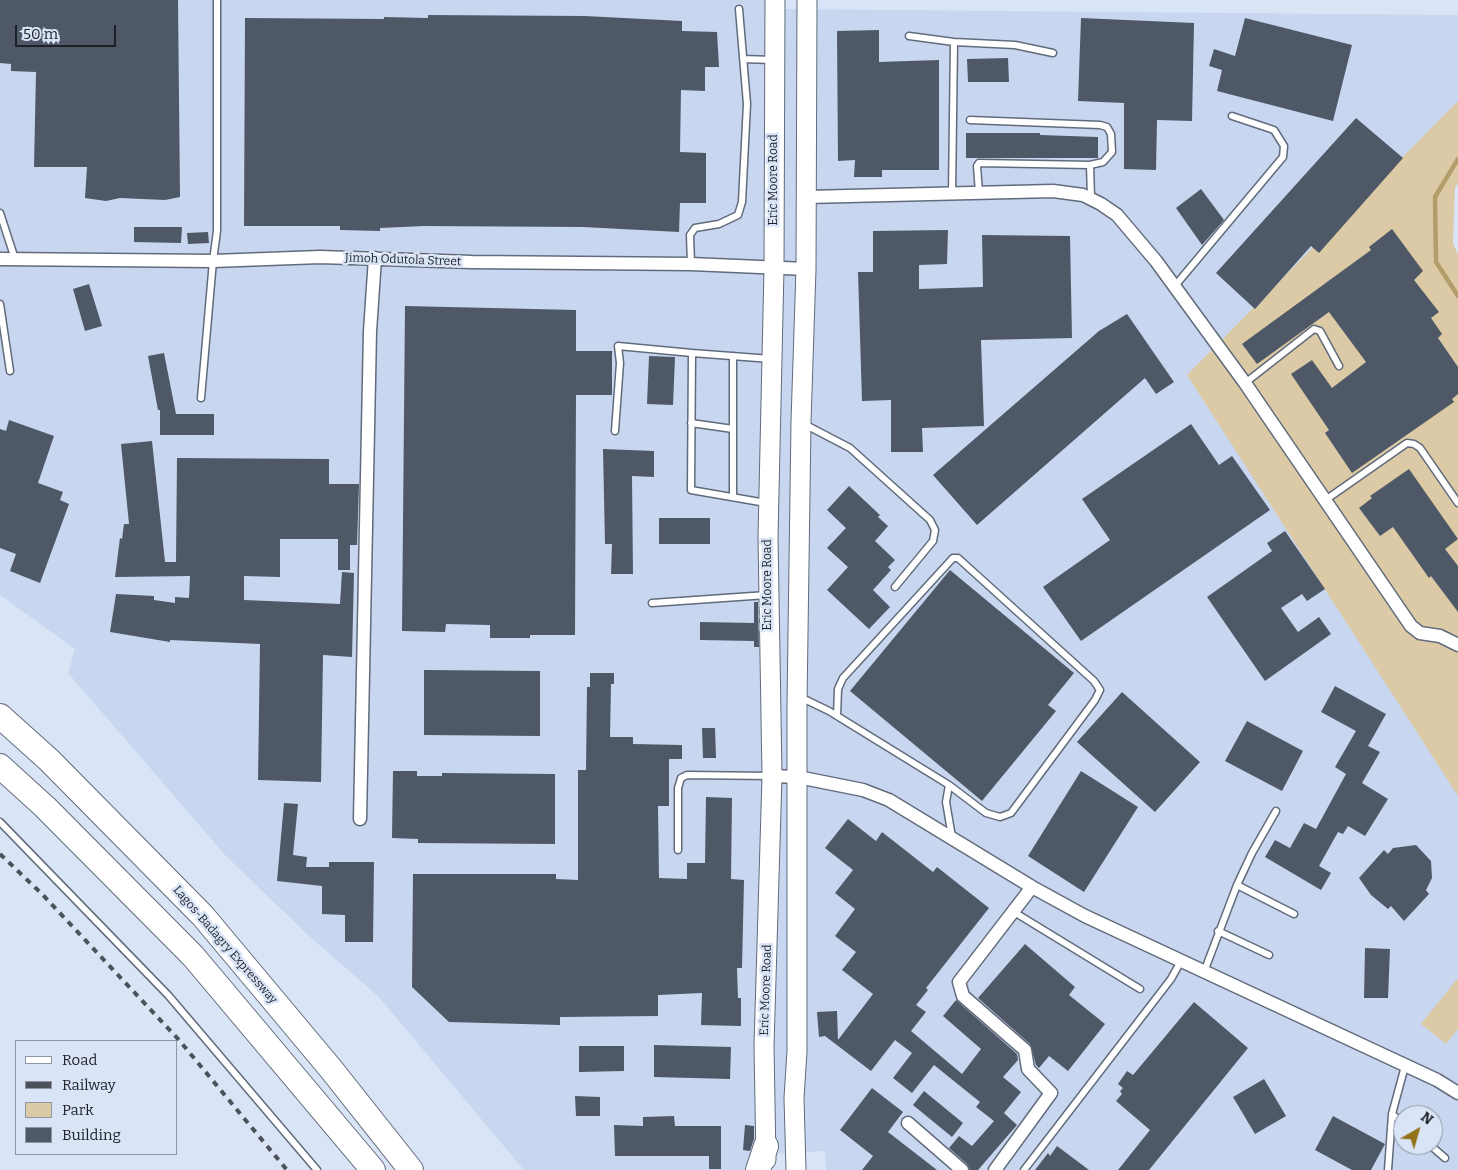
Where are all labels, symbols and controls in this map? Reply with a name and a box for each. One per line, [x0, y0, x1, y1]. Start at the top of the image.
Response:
scale bar [18, 15, 119, 47]
text: 50 m [23, 25, 58, 43]
street label: Eric Moore Road [767, 134, 781, 226]
street label: Jimoh Odutola Street [345, 251, 461, 269]
street label: Eric Moore Road [761, 539, 775, 631]
street label: Lagos-Badagry Expressway [170, 883, 280, 1007]
street label: Eric Moore Road [757, 944, 775, 1036]
legend [15, 1040, 178, 1155]
text: Road [62, 1051, 97, 1069]
text: Railway [62, 1076, 116, 1094]
text: Park [62, 1101, 94, 1119]
north arrow [1393, 1105, 1443, 1155]
text: N [1417, 1109, 1436, 1129]
text: Building [62, 1126, 121, 1144]

